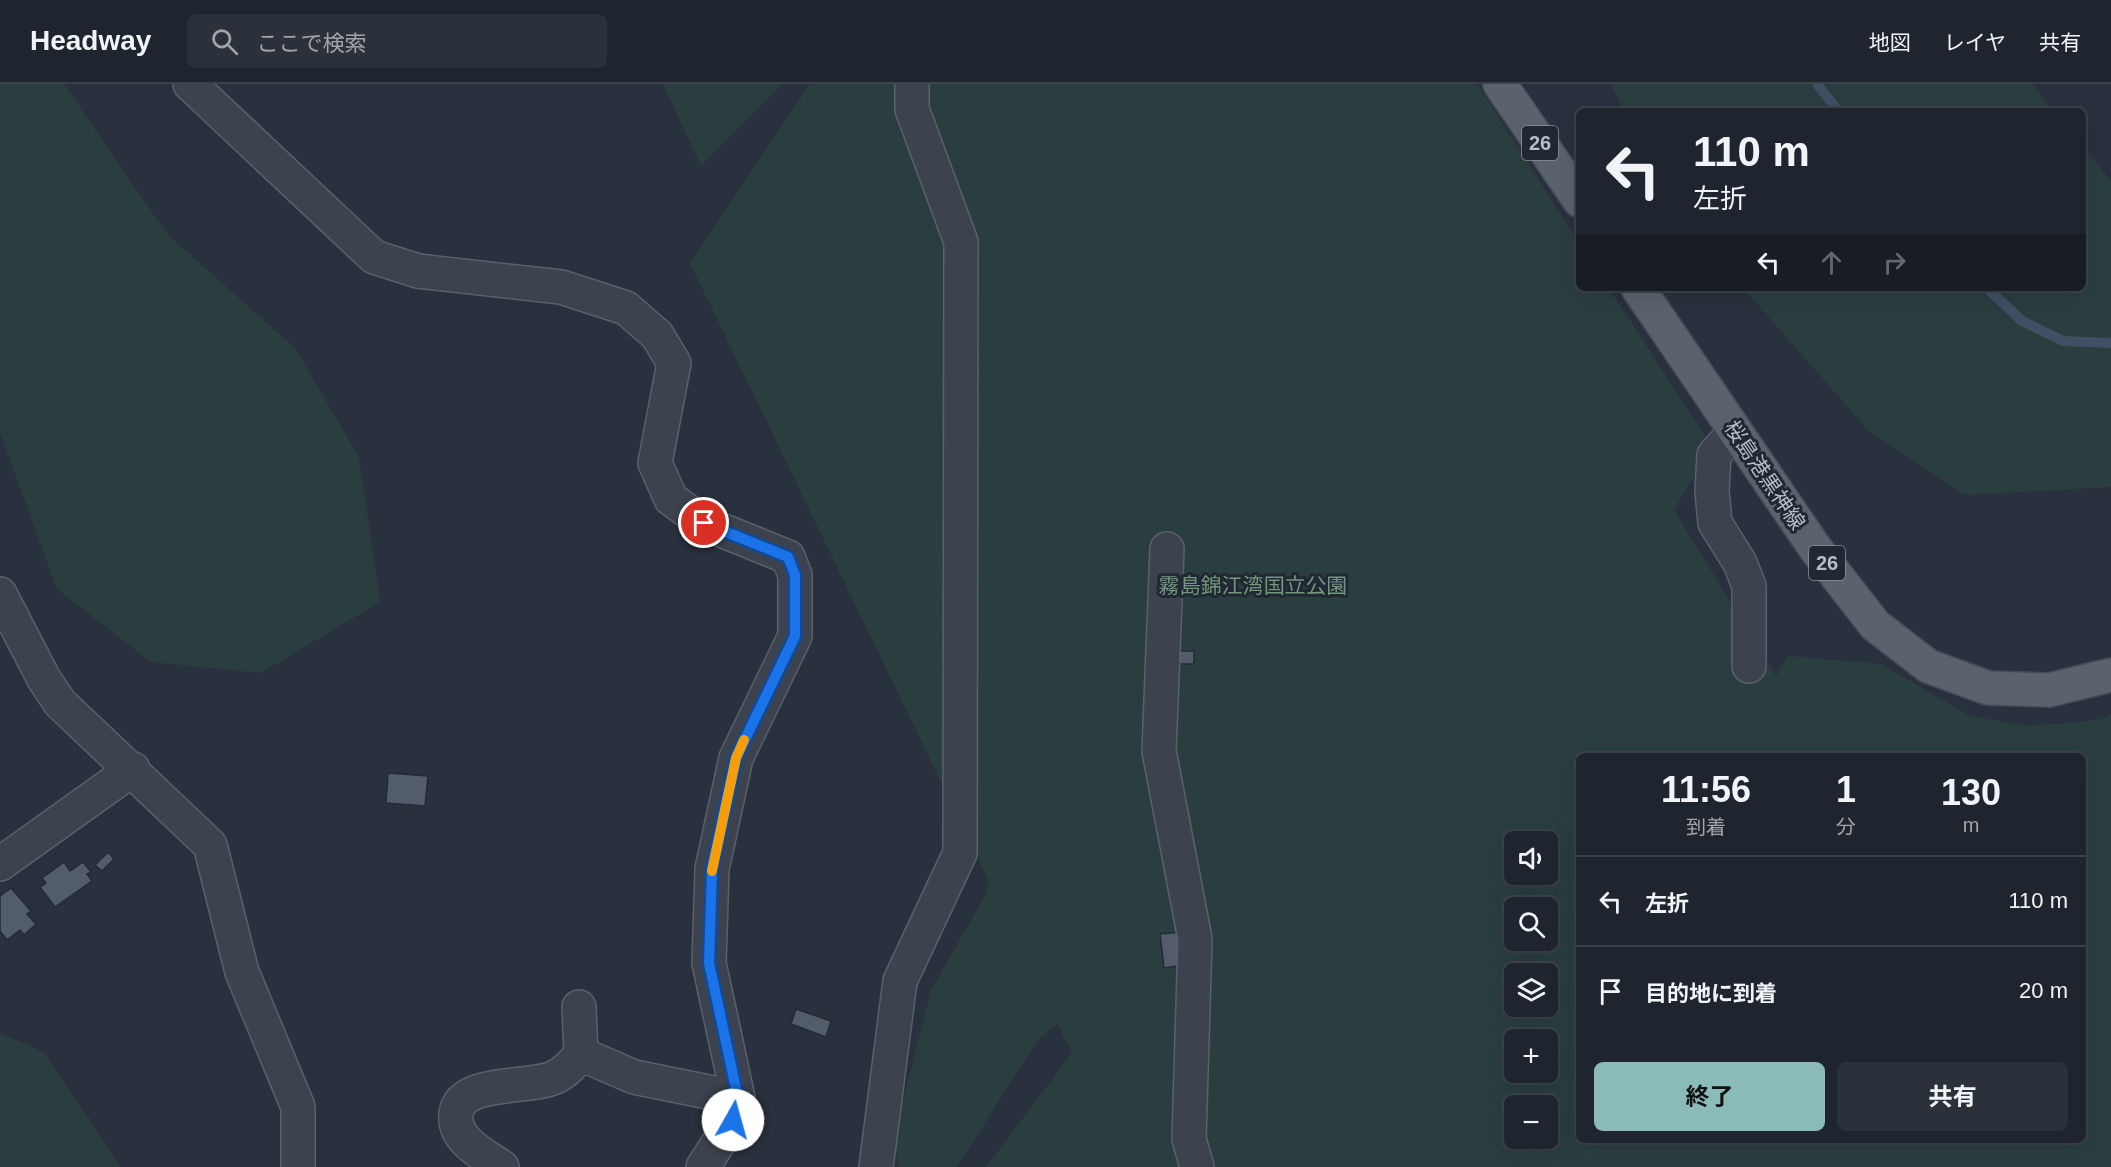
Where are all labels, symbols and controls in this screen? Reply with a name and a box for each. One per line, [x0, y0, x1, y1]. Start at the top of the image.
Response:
search box [187, 14, 607, 68]
text: Headway [30, 25, 151, 56]
icon: search [208, 25, 241, 58]
text: ここで検索 [256, 31, 366, 56]
text: 地図 [1869, 31, 1911, 54]
text: レイヤ [1944, 31, 2006, 54]
text: 共有 [2039, 31, 2081, 54]
road number: 26 [1522, 126, 1558, 160]
text: 110 m [1693, 128, 1810, 175]
icon: left [1594, 132, 1672, 210]
text: 左折 [1693, 184, 1747, 214]
icon: left [1752, 246, 1785, 279]
icon: ahead [1815, 246, 1848, 279]
icon: right [1878, 246, 1911, 279]
street label: 桜島港黒神線 [1720, 416, 1810, 534]
pin [678, 497, 729, 548]
icon: arrive [687, 506, 720, 539]
road number: 26 [1809, 546, 1845, 580]
park label: 霧島錦江湾国立公園 [1159, 574, 1348, 597]
text: 11:56 [1661, 769, 1751, 810]
text: 1 [1836, 769, 1856, 810]
text: 130 [1941, 772, 2001, 813]
text: m [1963, 814, 1979, 836]
text: 到着 [1686, 816, 1726, 838]
text: 分 [1836, 816, 1856, 838]
map controls [1504, 831, 1558, 1149]
button: sound [1504, 831, 1558, 885]
icon: left [1594, 885, 1627, 918]
text: 110 m [2008, 888, 2068, 913]
text: 左折 [1645, 891, 1689, 916]
button: search [1504, 897, 1558, 951]
button: layers [1504, 963, 1558, 1017]
icon: arrive [1594, 975, 1627, 1008]
text: 20 m [2019, 978, 2068, 1003]
text: 目的地に到着 [1645, 981, 1777, 1006]
button: + [1504, 1029, 1558, 1083]
button: 終了 [1594, 1062, 1825, 1131]
button: 共有 [1837, 1062, 2068, 1131]
position arrow [701, 1088, 765, 1152]
button: − [1504, 1095, 1558, 1149]

